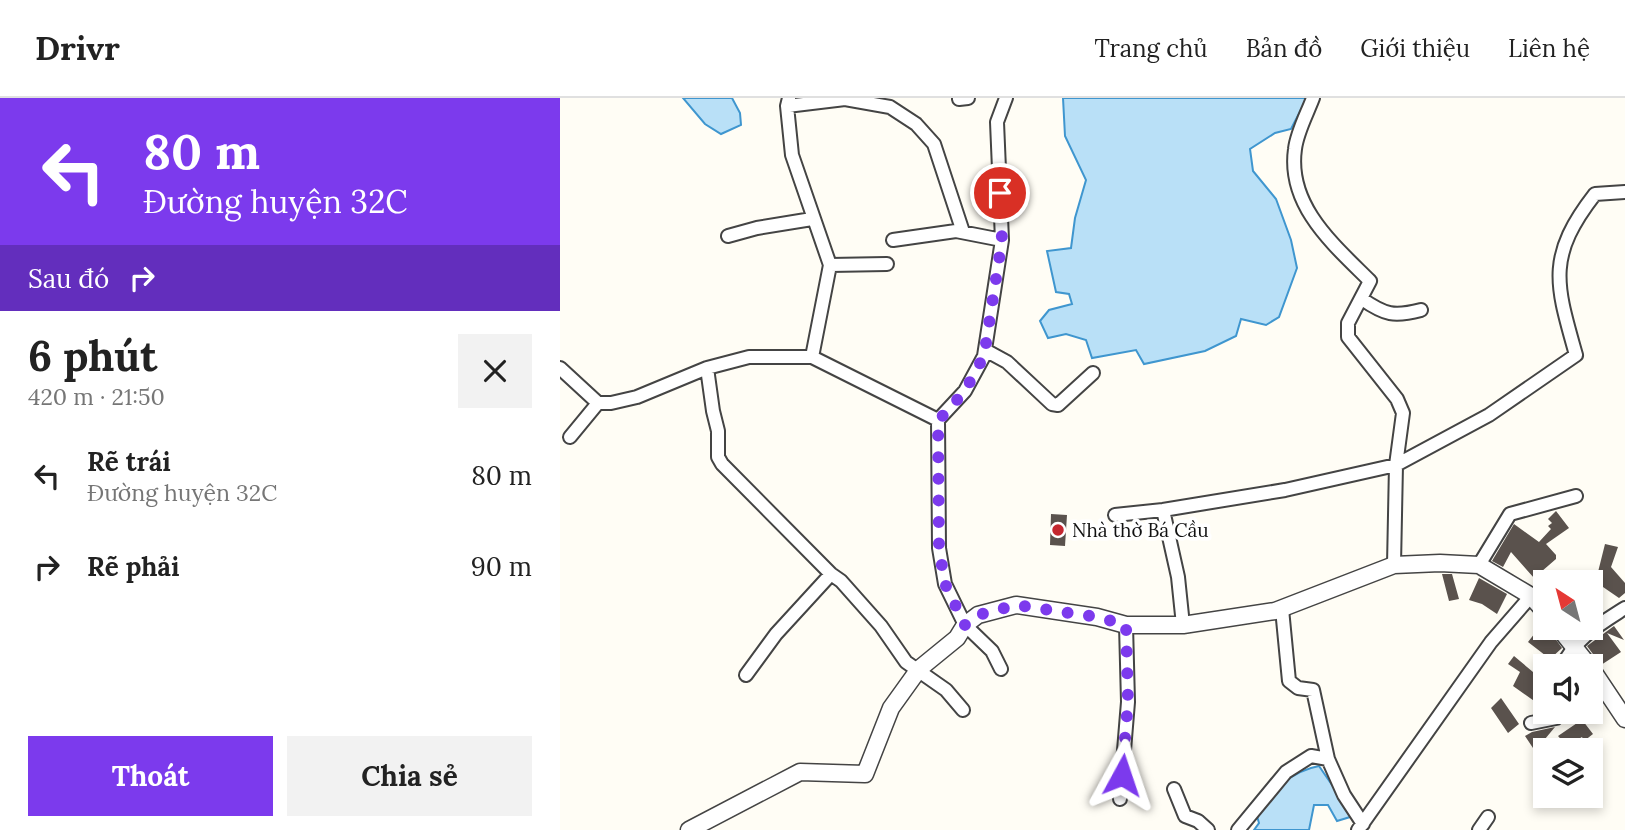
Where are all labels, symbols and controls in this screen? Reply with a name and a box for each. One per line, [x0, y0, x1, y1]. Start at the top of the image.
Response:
text: Drivr [35, 27, 120, 69]
text: Trang chủ [1094, 33, 1208, 64]
text: Bản đồ [1246, 33, 1322, 64]
text: Giới thiệu [1360, 33, 1470, 64]
text: Liên hệ [1508, 33, 1590, 64]
text: 80 m [143, 120, 260, 182]
icon: left [28, 126, 119, 217]
pin [970, 163, 1030, 223]
icon: arrive [981, 174, 1019, 212]
text: Đường huyện 32C [143, 181, 408, 222]
icon: right [123, 259, 161, 297]
text: Sau đó [28, 262, 109, 295]
text: 6 phút [28, 329, 157, 383]
button: close [458, 334, 532, 408]
text: 420 m · 21:50 [28, 382, 165, 411]
text: Rẽ trái [87, 445, 171, 478]
icon: left [28, 457, 66, 495]
text: 80 m [471, 459, 532, 492]
text: Đường huyện 32C [87, 478, 277, 507]
place label: Nhà thờ Bá Cầu [1072, 518, 1209, 542]
marker: Nhà thờ Bá Cầu [1050, 522, 1066, 538]
icon: right [28, 548, 66, 586]
text: Rẽ phải [87, 550, 179, 583]
text: 90 m [471, 550, 532, 583]
north arrow [1533, 570, 1603, 640]
map controls [1533, 570, 1603, 808]
button: sound [1533, 654, 1603, 724]
button: Thoát [28, 736, 273, 816]
button: Chia sẻ [287, 736, 532, 816]
position arrow [1085, 738, 1159, 812]
button: layers [1533, 738, 1603, 808]

